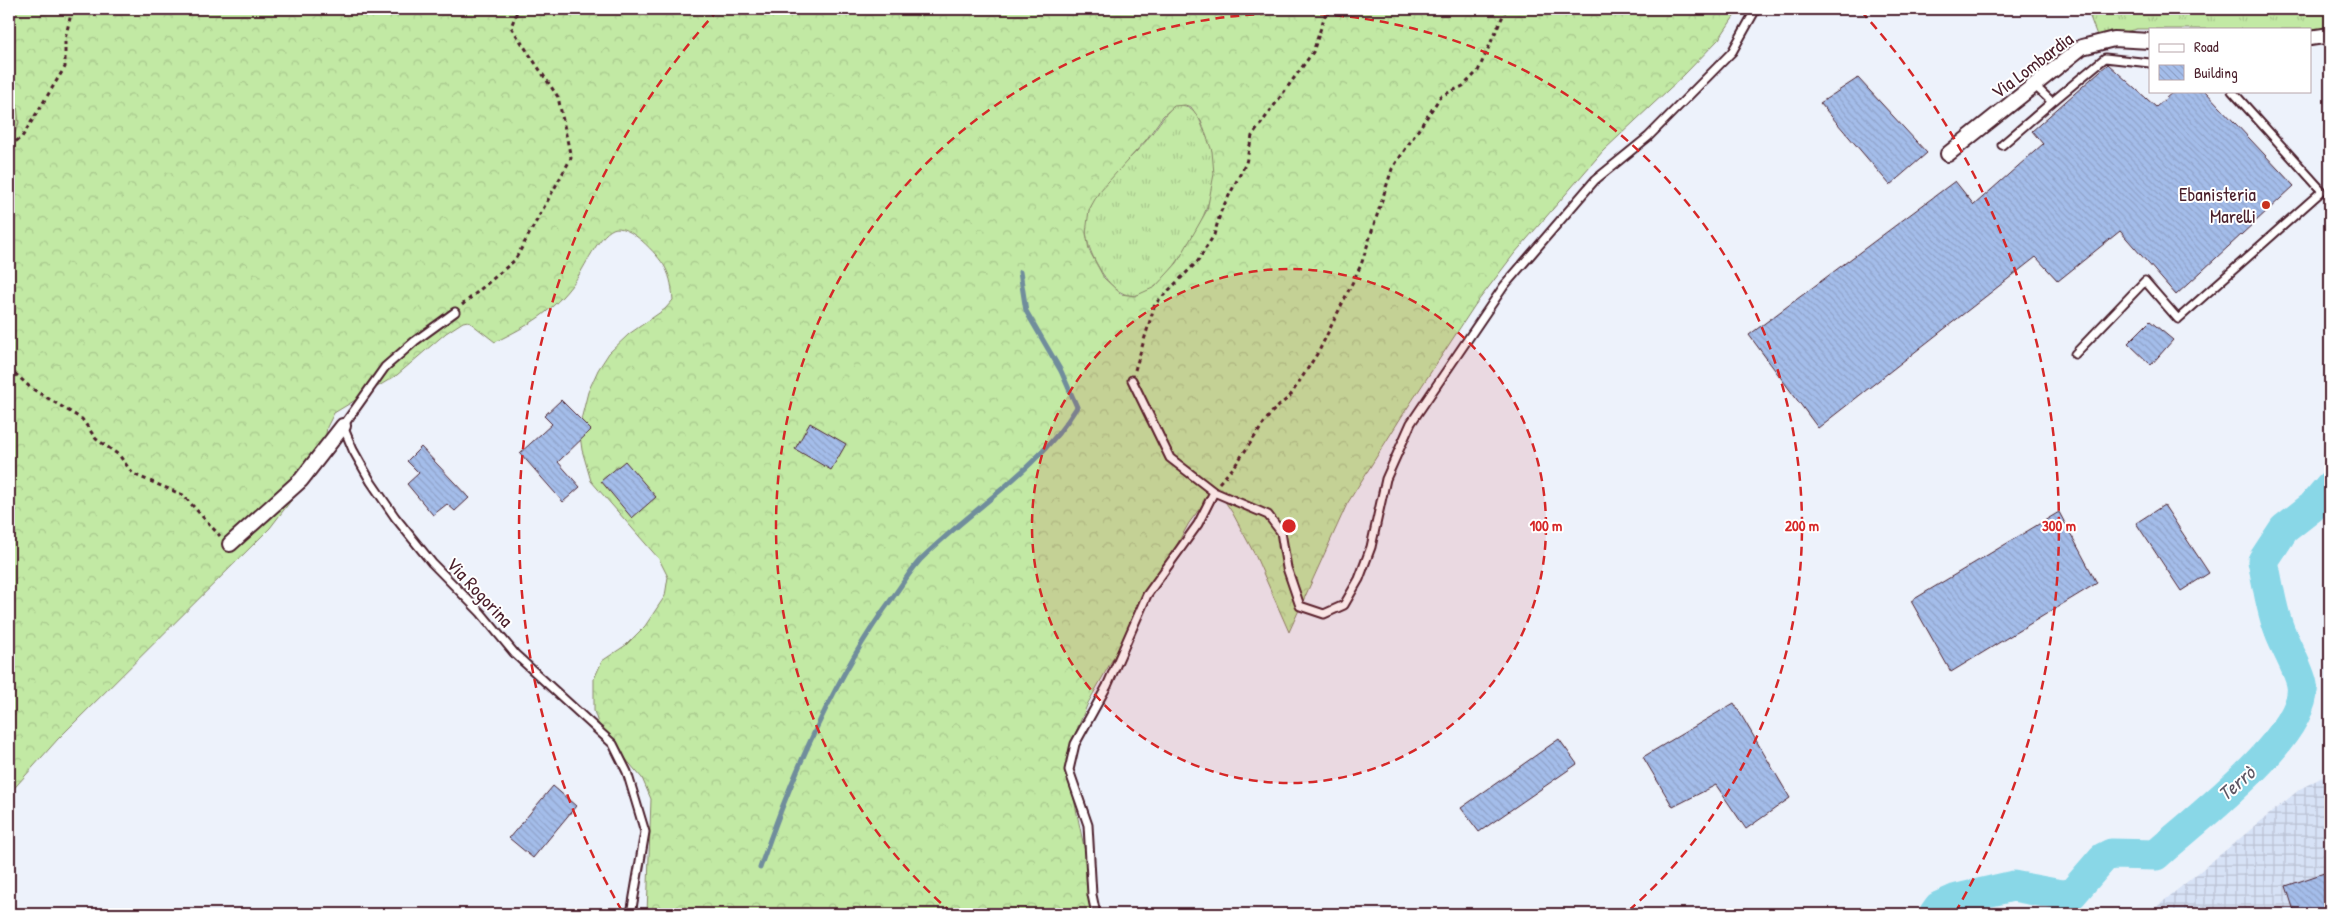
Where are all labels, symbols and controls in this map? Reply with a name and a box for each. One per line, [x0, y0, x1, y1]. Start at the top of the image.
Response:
street label: Via Lombardia [1986, 25, 2079, 104]
legend [2149, 28, 2312, 92]
text: Road [2194, 36, 2219, 57]
text: Building [2194, 62, 2238, 83]
place label: Ebanisteria Marelli [2179, 181, 2257, 229]
marker: Ebanisteria Marelli [2260, 199, 2272, 211]
text: 100 m [1530, 515, 1562, 536]
text: 200 m [1785, 515, 1819, 536]
text: 300 m [2042, 515, 2076, 536]
centre of rings [1280, 517, 1298, 535]
street label: Via Rogorina [441, 551, 519, 633]
water label: Terrò [2212, 758, 2262, 807]

